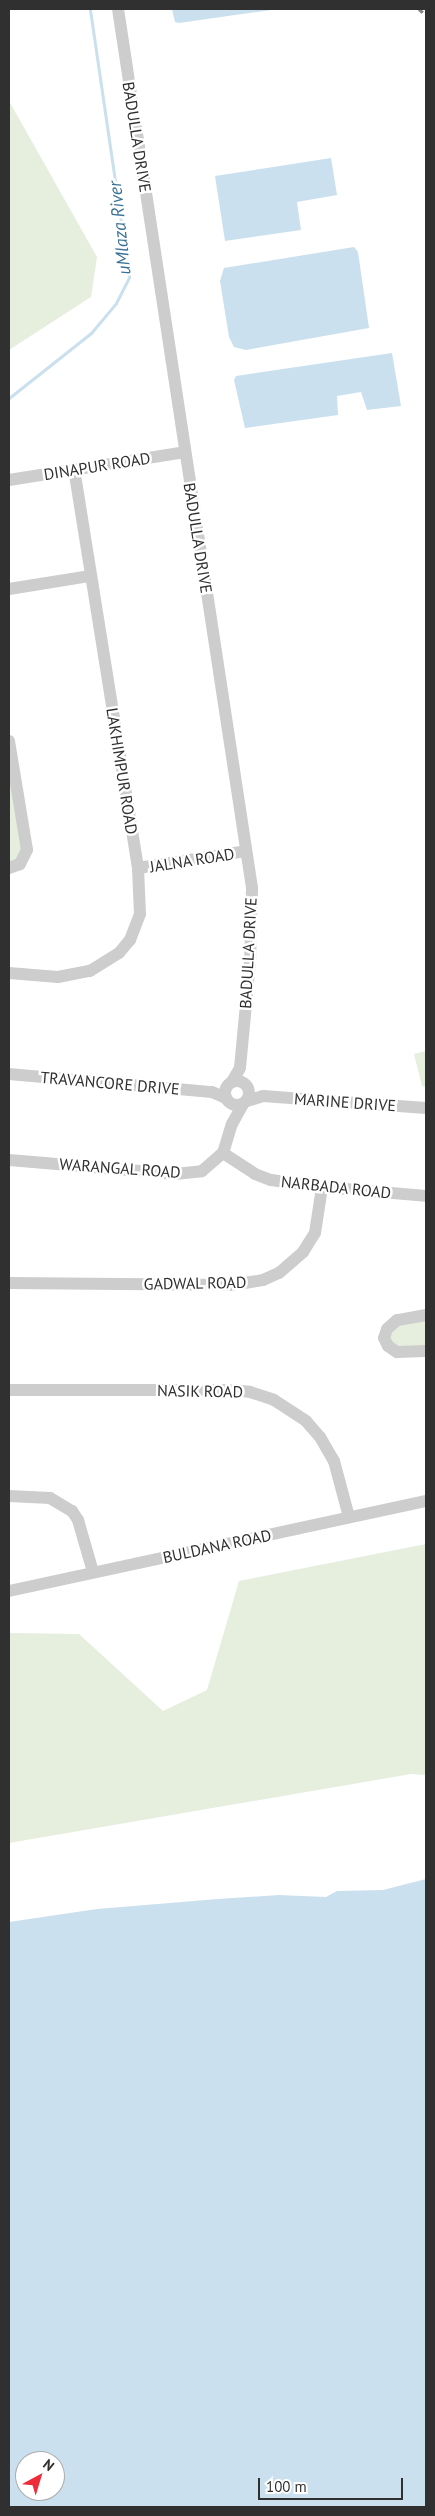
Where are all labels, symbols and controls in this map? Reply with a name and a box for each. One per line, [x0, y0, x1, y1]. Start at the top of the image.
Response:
street label: BADULLA DRIVE [119, 80, 155, 194]
water label: uMlaza River [104, 180, 136, 276]
street label: DINAPUR ROAD [42, 448, 152, 484]
street label: BADULLA DRIVE [180, 481, 216, 595]
street label: LAKHIMPUR ROAD [103, 706, 141, 836]
street label: JALNA ROAD [148, 844, 236, 876]
street label: BADULLA DRIVE [235, 896, 261, 1010]
street label: TRAVANCORE DRIVE [40, 1067, 180, 1099]
street label: MARINE DRIVE [293, 1089, 397, 1115]
street label: WARANGAL ROAD [58, 1154, 182, 1182]
street label: NARBADA ROAD [280, 1172, 392, 1202]
street label: GADWAL ROAD [143, 1273, 247, 1293]
street label: NASIK ROAD [157, 1381, 243, 1401]
street label: BULDANA ROAD [161, 1525, 273, 1567]
north arrow [15, 2451, 65, 2501]
text: N [40, 2455, 58, 2475]
scale bar [260, 2468, 405, 2500]
text: 100 m [266, 2477, 307, 2496]

